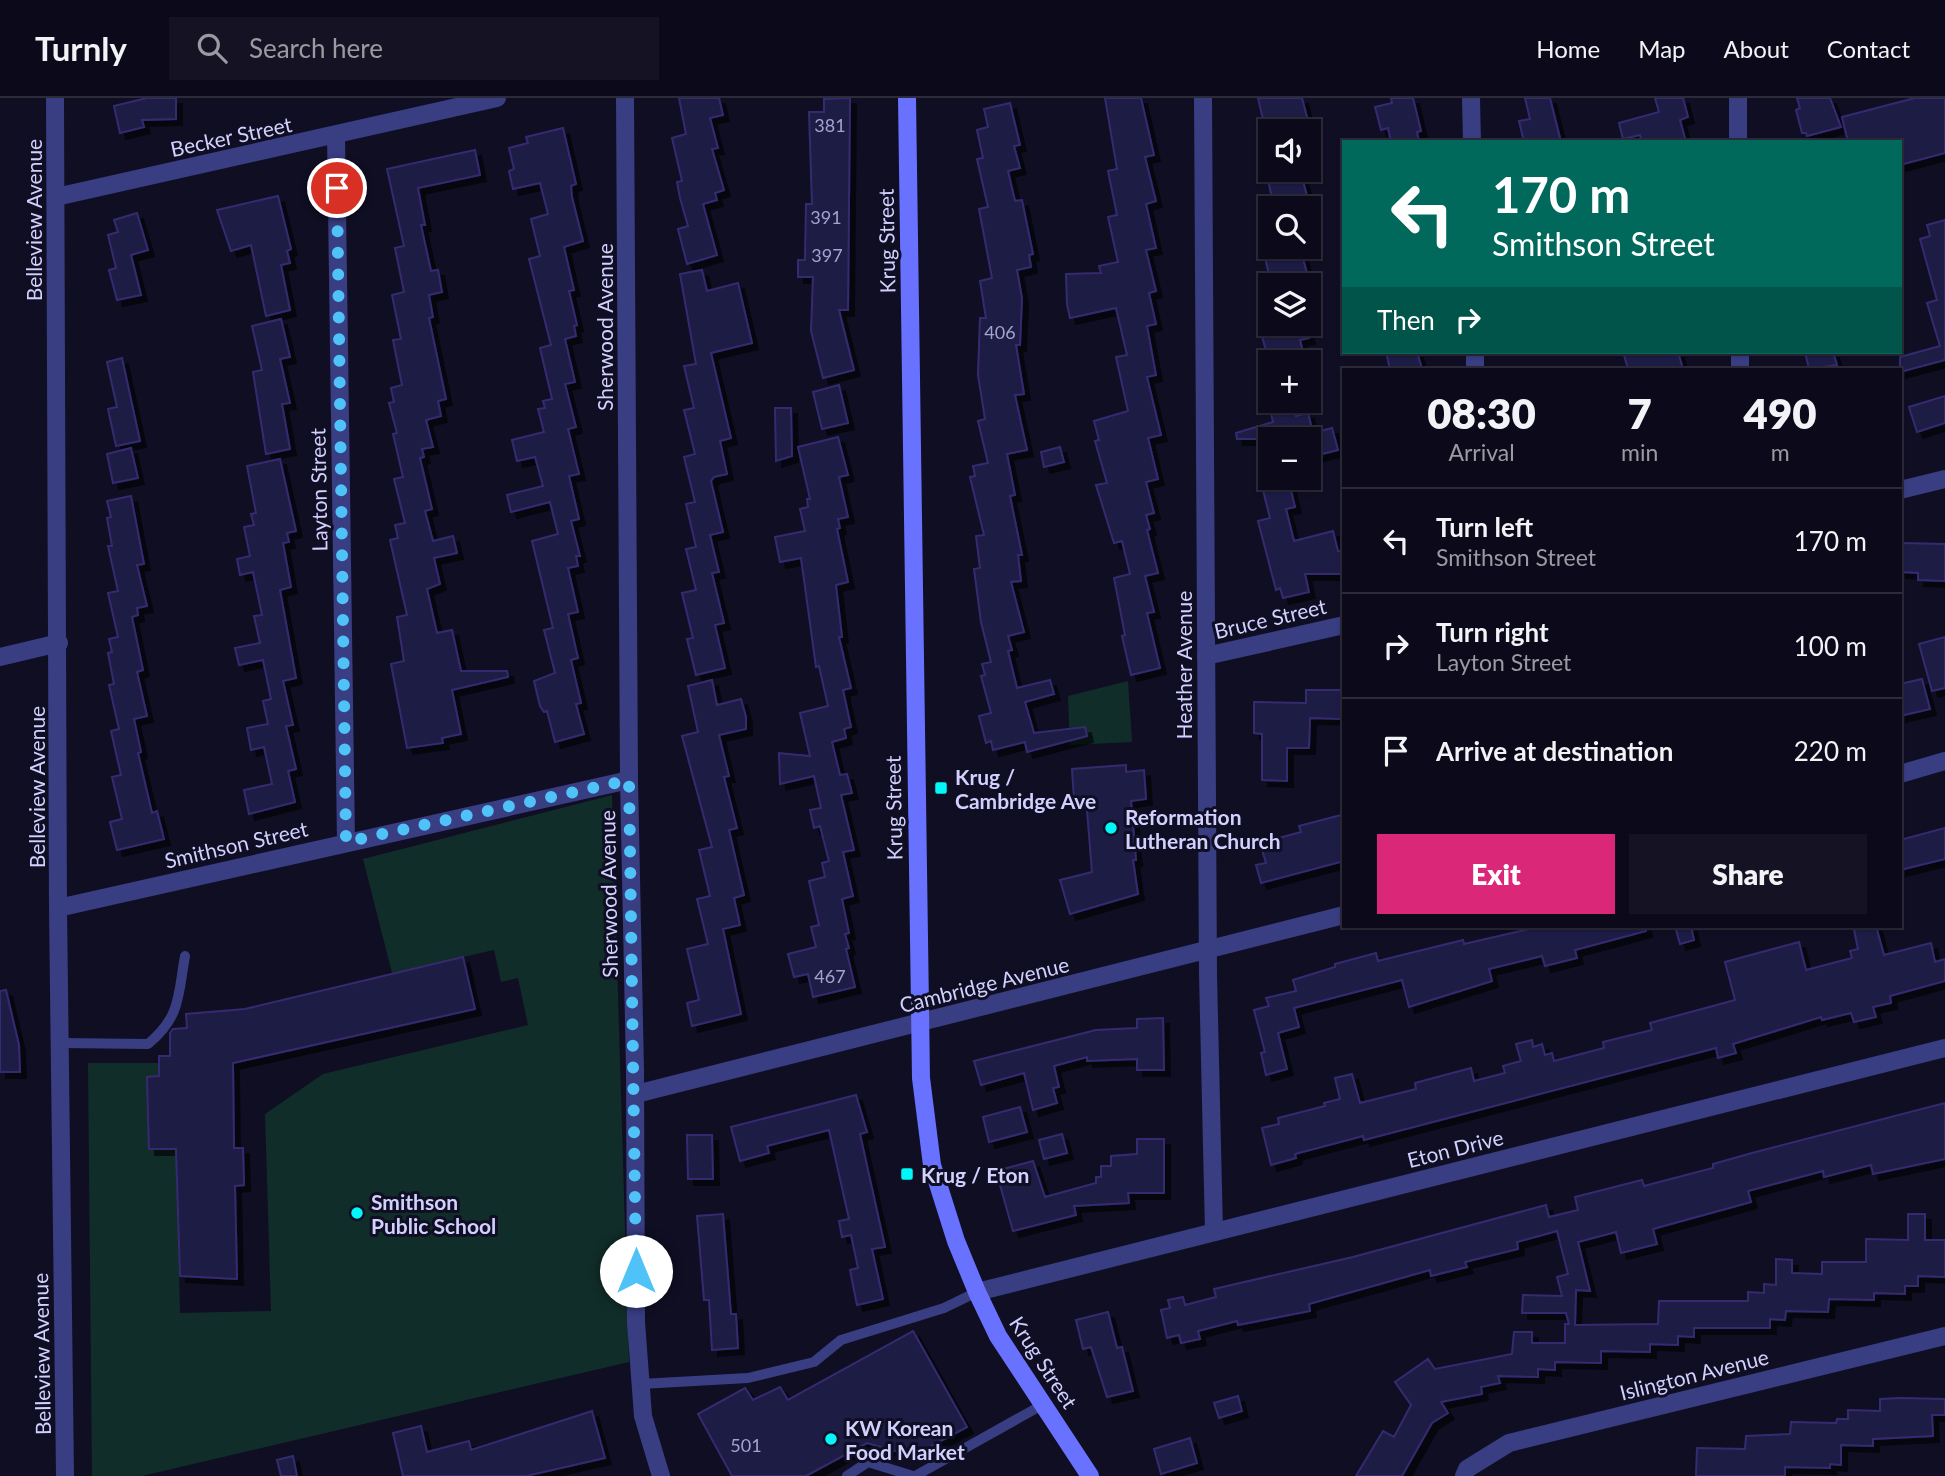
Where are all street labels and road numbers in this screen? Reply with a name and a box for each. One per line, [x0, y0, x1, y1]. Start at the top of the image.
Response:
street label: Becker Street [168, 111, 294, 161]
street label: Belleview Avenue [21, 139, 46, 301]
street label: Krug Street [873, 188, 899, 294]
street label: Sherwood Avenue [592, 243, 617, 411]
street label: Layton Street [304, 428, 332, 552]
street label: Heather Avenue [1171, 591, 1196, 739]
street label: Bruce Street [1212, 593, 1329, 643]
street label: Belleview Avenue [24, 706, 49, 868]
street label: Krug Street [880, 755, 906, 861]
street label: Sherwood Avenue [594, 810, 622, 978]
street label: Smithson Street [162, 815, 310, 873]
street label: Cambridge Avenue [897, 951, 1071, 1017]
street label: Eton Drive [1404, 1124, 1506, 1172]
street label: Belleview Avenue [27, 1273, 55, 1435]
street label: Krug Street [1005, 1311, 1083, 1413]
street label: Islington Avenue [1617, 1343, 1771, 1405]

